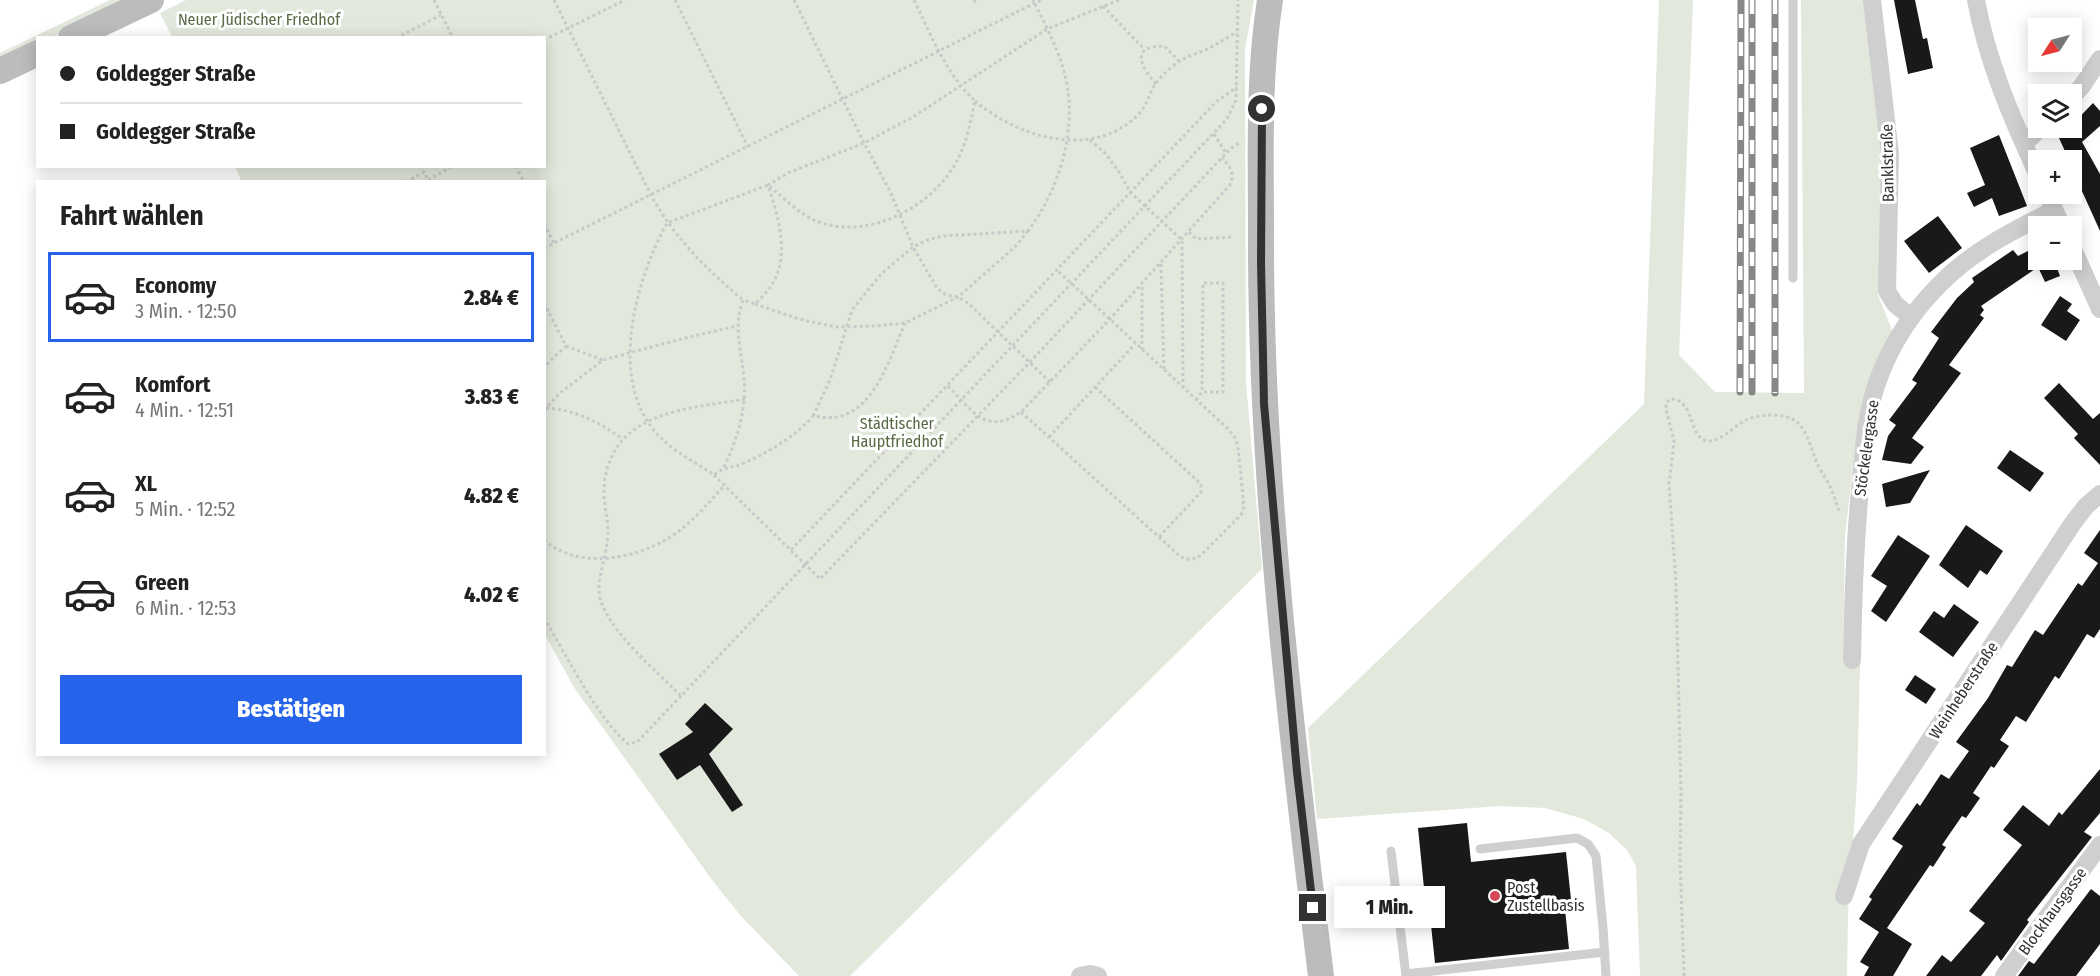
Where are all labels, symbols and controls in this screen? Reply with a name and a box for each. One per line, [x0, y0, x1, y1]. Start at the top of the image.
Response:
park label: Neuer Jüdischer Friedhof [178, 10, 341, 29]
north arrow [2028, 18, 2082, 72]
map controls [2028, 18, 2082, 270]
text: Goldegger Straße [96, 60, 256, 87]
button: layers [2028, 84, 2082, 138]
route start [1248, 95, 1275, 122]
text: Goldegger Straße [96, 118, 256, 145]
street label: Banklstraße [1877, 124, 1898, 202]
button: + [2028, 150, 2082, 204]
text: Fahrt wählen [60, 200, 204, 232]
button: − [2028, 216, 2082, 270]
icon: car [63, 270, 117, 324]
text: Economy [135, 272, 216, 299]
text: 2.84 € [464, 284, 519, 311]
text: 3 Min. · 12:50 [135, 299, 237, 323]
icon: car [63, 369, 117, 423]
text: Komfort [135, 371, 210, 398]
text: 3.83 € [465, 383, 519, 410]
text: 4 Min. · 12:51 [135, 398, 234, 422]
street label: Stöckelergasse [1850, 399, 1883, 498]
park label: Städtischer Hauptfriedhof [851, 414, 944, 451]
icon: car [63, 468, 117, 522]
text: XL [135, 470, 157, 497]
text: 4.82 € [464, 482, 519, 509]
text: 5 Min. · 12:52 [135, 497, 235, 521]
icon: car [63, 567, 117, 621]
text: Green [135, 569, 189, 596]
text: 4.02 € [464, 581, 519, 608]
text: 6 Min. · 12:53 [135, 596, 236, 620]
street label: Weinheberstraße [1925, 638, 2002, 742]
button: Bestätigen [60, 675, 522, 744]
street label: Blockhausgasse [2014, 864, 2091, 959]
place label: Post Zustellbasis [1507, 878, 1585, 915]
callout: 1 Min. [1334, 887, 1445, 929]
marker: Post Zustellbasis [1488, 889, 1502, 903]
route end [1299, 894, 1326, 921]
text: 1 Min. [1366, 895, 1413, 919]

